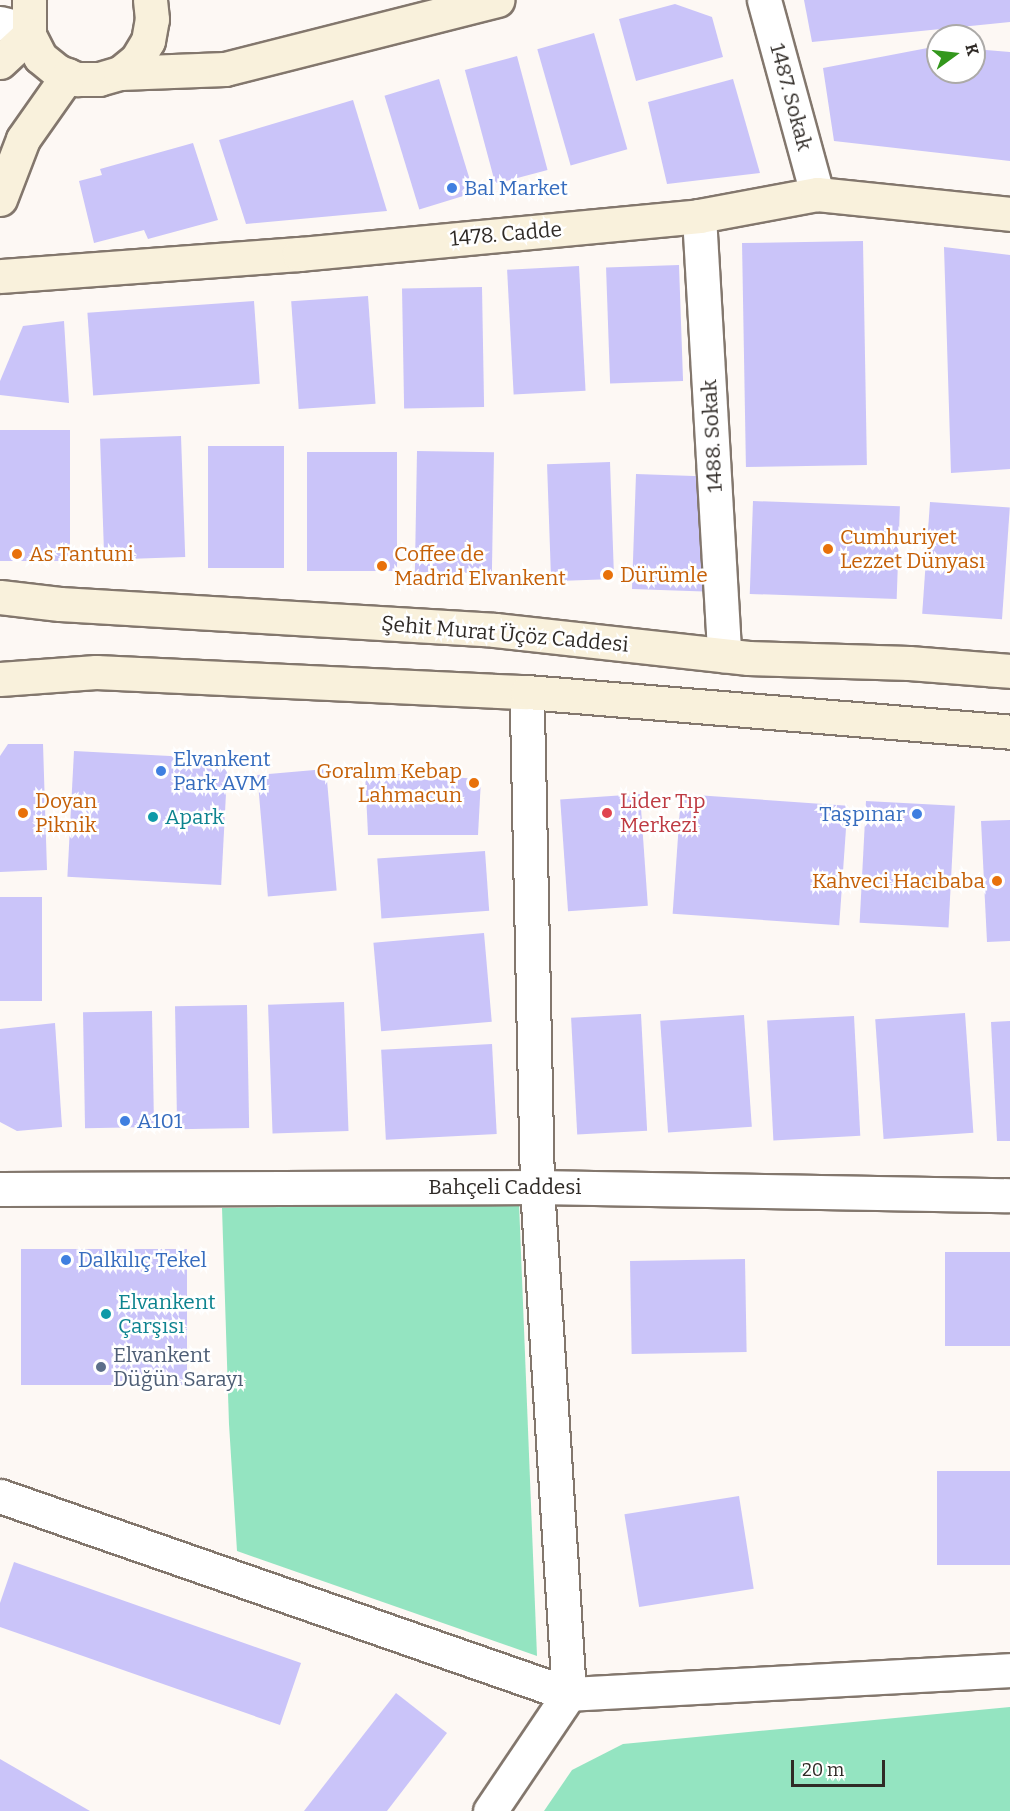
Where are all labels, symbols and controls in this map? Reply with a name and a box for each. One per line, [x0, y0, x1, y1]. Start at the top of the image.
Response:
north arrow [926, 24, 986, 84]
street label: 1487. Sokak [765, 41, 817, 153]
text: K [961, 42, 983, 58]
place label: Bal Market [464, 175, 568, 201]
marker: Bal Market [445, 181, 459, 195]
street label: 1478. Cadde [449, 217, 563, 251]
street label: 1488. Sokak [696, 379, 728, 493]
place label: Cumhuriyet Lezzet Dünyası [840, 524, 985, 574]
place label: As Tantuni [29, 541, 134, 567]
place label: Coffee de Madrid Elvankent [394, 541, 566, 591]
marker: Cumhuriyet Lezzet Dünyası [821, 542, 835, 556]
marker: As Tantuni [10, 547, 24, 561]
marker: Coffee de Madrid Elvankent [375, 559, 389, 573]
place label: Dürümle [620, 562, 708, 588]
marker: Dürümle [601, 568, 615, 582]
street label: Şehit Murat Üçöz Caddesi [380, 611, 630, 657]
place label: Elvankent Park AVM [173, 746, 271, 796]
place label: Goralım Kebap Lahmacun [316, 758, 462, 808]
marker: Elvankent Park AVM [154, 764, 168, 778]
marker: Goralım Kebap Lahmacun [467, 776, 481, 790]
place label: Doyan Piknik [35, 788, 97, 838]
place label: Lider Tıp Merkezi [620, 788, 706, 838]
place label: Taşpınar [819, 801, 905, 827]
place label: Apark [165, 804, 224, 830]
marker: Lider Tıp Merkezi [598, 804, 616, 822]
marker: Doyan Piknik [16, 806, 30, 820]
marker: Taşpınar [910, 807, 924, 821]
marker: Apark [146, 810, 160, 824]
place label: Kahveci Hacıbaba [812, 868, 985, 894]
marker: Kahveci Hacıbaba [990, 874, 1004, 888]
place label: A101 [137, 1108, 182, 1134]
marker: A101 [118, 1114, 132, 1128]
street label: Bahçeli Caddesi [428, 1174, 582, 1200]
place label: Dalkılıç Tekel [78, 1247, 207, 1273]
marker: Dalkılıç Tekel [59, 1253, 73, 1267]
place label: Elvankent Çarşısı [118, 1289, 216, 1339]
marker: Elvankent Çarşısı [99, 1307, 113, 1321]
place label: Elvankent Düğün Sarayı [113, 1342, 243, 1392]
marker: Elvankent Düğün Sarayı [94, 1360, 108, 1374]
scale bar [794, 1748, 888, 1786]
text: 20 m [802, 1759, 844, 1781]

